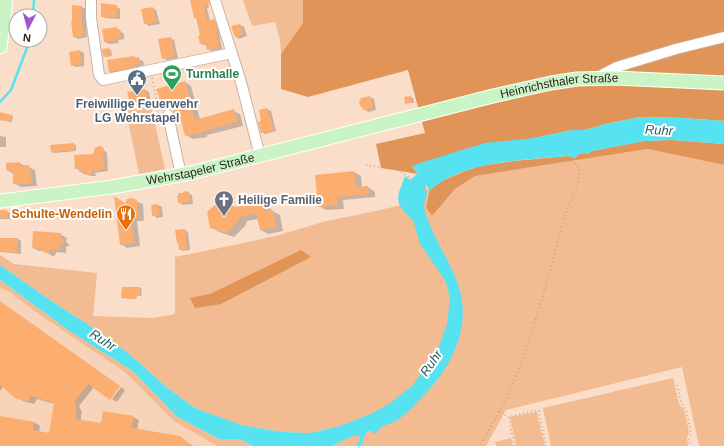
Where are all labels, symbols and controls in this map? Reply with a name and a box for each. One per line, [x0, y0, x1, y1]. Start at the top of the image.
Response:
north arrow [8, 8, 48, 48]
text: N [22, 32, 32, 44]
sports icon: Turnhalle [161, 63, 183, 91]
place label: Turnhalle [186, 67, 239, 81]
public building icon: Freiwillige Feuerwehr LG Wehrstapel [126, 68, 148, 96]
street label: Heinrichsthaler Straße [499, 71, 619, 101]
place label: Freiwillige Feuerwehr LG Wehrstapel [76, 97, 199, 125]
water label: Ruhr [645, 122, 674, 138]
street label: Wehrstapeler Straße [145, 150, 256, 188]
church icon: Heilige Familie [213, 189, 235, 217]
place label: Heilige Familie [238, 193, 322, 207]
restaurant icon: Schulte-Wendelin [115, 203, 137, 231]
place label: Schulte-Wendelin [12, 207, 112, 221]
water label: Ruhr [87, 326, 119, 354]
water label: Ruhr [417, 347, 445, 379]

